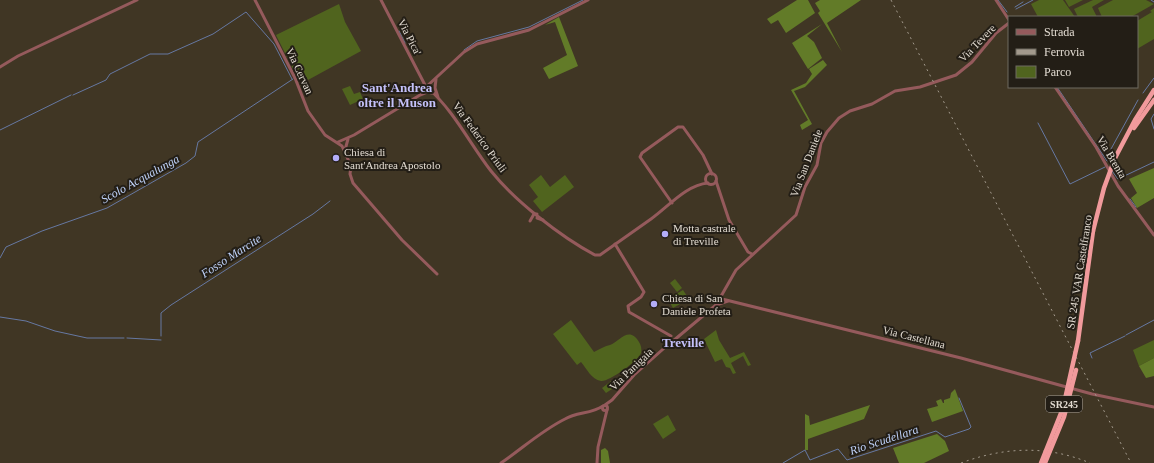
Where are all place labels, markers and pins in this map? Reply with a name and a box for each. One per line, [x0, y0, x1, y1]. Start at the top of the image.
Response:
place label: Chiesa di Sant'Andrea Apostolo [344, 146, 441, 171]
marker: Chiesa di Sant'Andrea Apostolo [331, 153, 341, 163]
place label: Motta castrale di Treville [673, 222, 736, 247]
marker: Motta castrale di Treville [660, 229, 670, 239]
place label: Chiesa di San Daniele Profeta [662, 292, 731, 317]
marker: Chiesa di San Daniele Profeta [649, 299, 659, 309]

